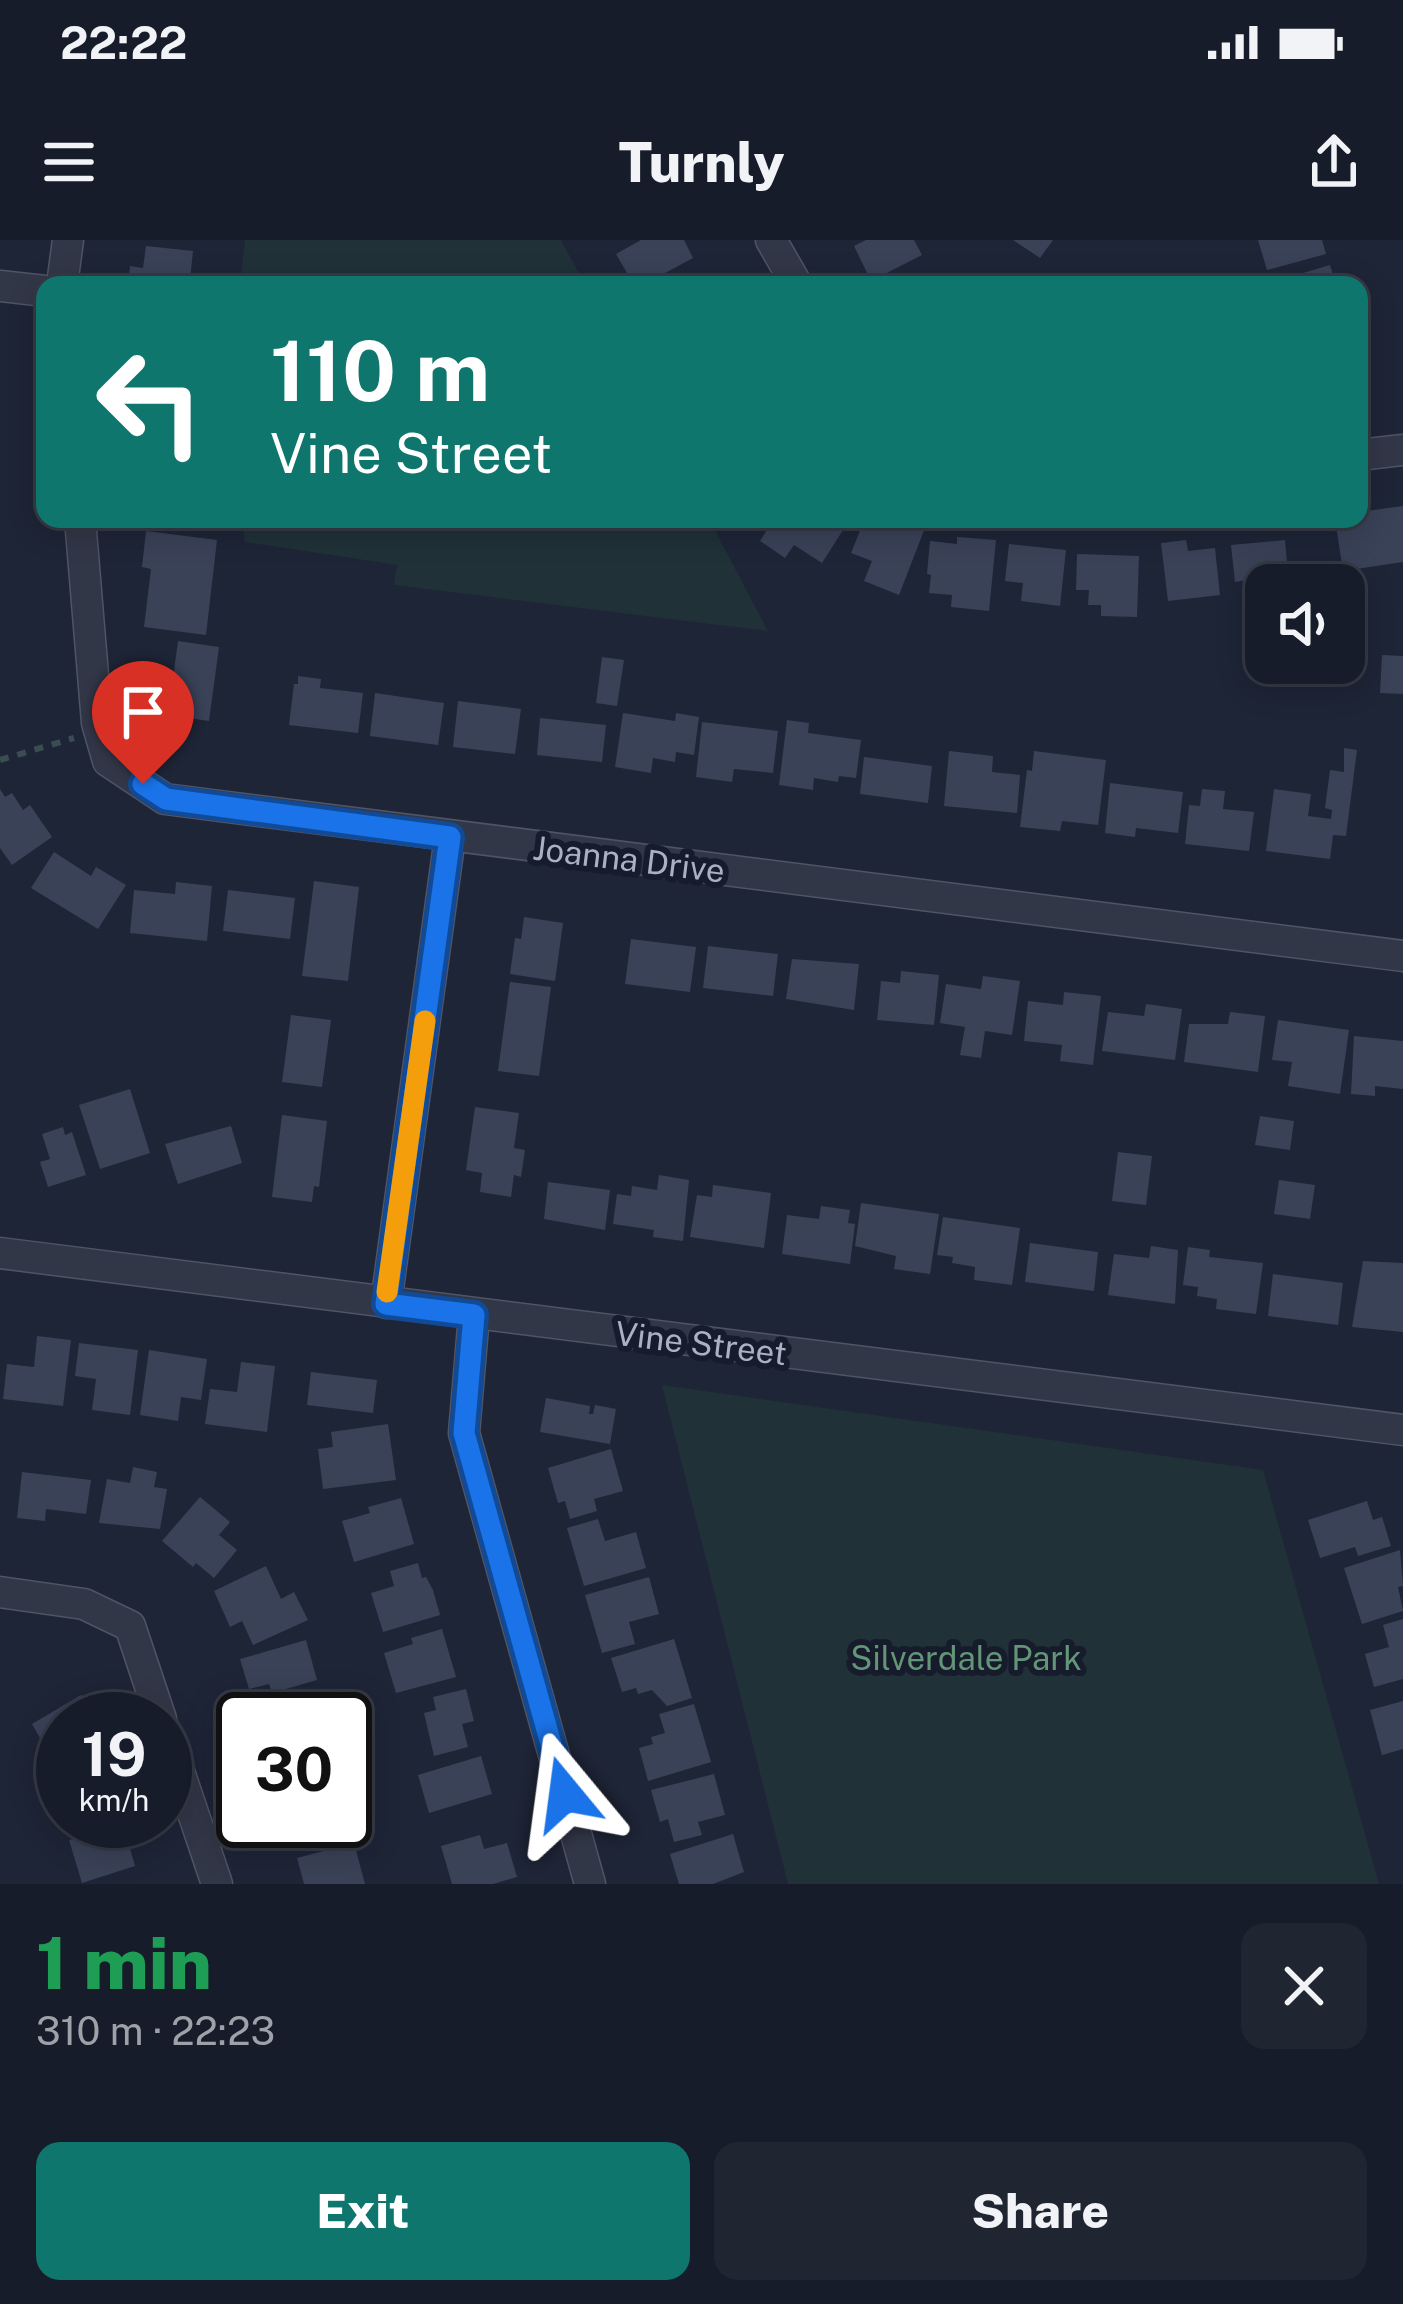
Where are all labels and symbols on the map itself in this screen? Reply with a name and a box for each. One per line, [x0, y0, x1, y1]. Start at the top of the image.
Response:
pin [92, 661, 194, 784]
street label: Joanna Drive [531, 828, 727, 890]
street label: Vine Street [613, 1314, 789, 1372]
park label: Silverdale Park [850, 1639, 1082, 1677]
speed limit sign: 30 [216, 1692, 372, 1848]
position arrow [502, 1731, 628, 1857]

